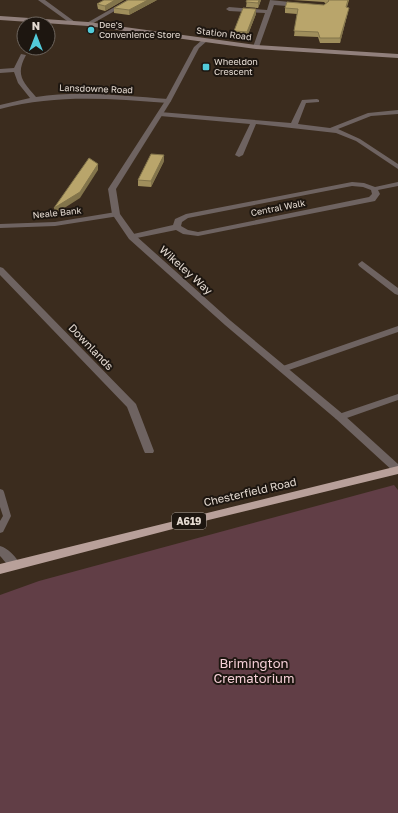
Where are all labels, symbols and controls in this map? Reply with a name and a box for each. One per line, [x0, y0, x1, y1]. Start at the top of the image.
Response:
north arrow [16, 16, 56, 56]
text: N [32, 19, 40, 32]
place label: Dee's Convenience Store [99, 19, 180, 40]
marker: Dee's Convenience Store [86, 25, 96, 35]
street label: Station Road [196, 25, 252, 42]
place label: Wheeldon Crescent [214, 56, 258, 77]
marker: Wheeldon Crescent [201, 62, 211, 72]
street label: Lansdowne Road [59, 82, 133, 95]
street label: Central Walk [250, 197, 306, 218]
street label: Neale Bank [32, 204, 82, 221]
street label: Wikeley Way [157, 243, 215, 297]
street label: Downlands [66, 321, 117, 372]
street label: Chesterfield Road [202, 474, 298, 509]
road number: A619 [172, 513, 206, 529]
park label: Brimington Crematorium [214, 655, 294, 686]

